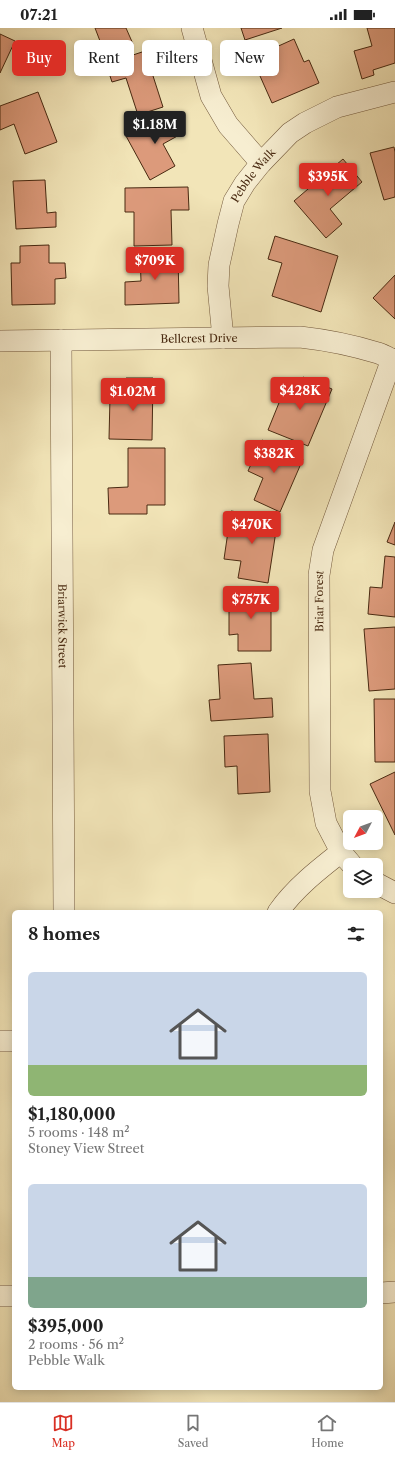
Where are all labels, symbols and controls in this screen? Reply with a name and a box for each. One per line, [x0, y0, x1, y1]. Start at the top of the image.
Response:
text: 07:21 [20, 5, 57, 24]
chip: Buy [12, 40, 66, 76]
chip: Rent [74, 40, 134, 76]
chip: Filters [142, 40, 212, 76]
chip: New [220, 40, 279, 76]
pin: $1.18M [122, 111, 188, 145]
text: $1.18M [133, 116, 177, 132]
street label: Pebble Walk [228, 145, 279, 205]
pin: $395K [300, 163, 356, 197]
text: $395K [308, 168, 348, 184]
pin: $709K [127, 247, 183, 281]
text: $709K [135, 252, 175, 268]
street label: Bellcrest Drive [160, 331, 238, 346]
pin: $428K [272, 377, 328, 411]
pin: $1.02M [100, 378, 166, 412]
text: $428K [279, 382, 321, 398]
text: $1.02M [110, 383, 156, 399]
pin: $382K [246, 440, 302, 474]
text: $382K [254, 445, 294, 461]
pin: $470K [224, 511, 280, 545]
text: $470K [232, 516, 272, 532]
street label: Briar Forest [312, 569, 327, 632]
street label: Briarwick Street [55, 584, 70, 668]
pin: $757K [223, 586, 279, 620]
text: $757K [232, 591, 270, 607]
north arrow [343, 810, 383, 850]
map controls [343, 810, 383, 898]
button: layers [343, 858, 383, 898]
icon: filters [345, 923, 367, 945]
text: 8 homes [28, 924, 100, 944]
icon: home [162, 998, 234, 1070]
text: $1,180,000 [28, 1104, 116, 1124]
text: 5 rooms · 148 m² [28, 1124, 130, 1140]
text: Stoney View Street [28, 1140, 144, 1156]
icon: home [162, 1210, 234, 1282]
text: $395,000 [28, 1316, 104, 1336]
text: 2 rooms · 56 m² [28, 1336, 124, 1352]
text: Pebble Walk [28, 1352, 105, 1368]
tab: Map [51, 1412, 75, 1450]
tab: Saved [178, 1412, 208, 1450]
tab: Home [311, 1412, 344, 1450]

